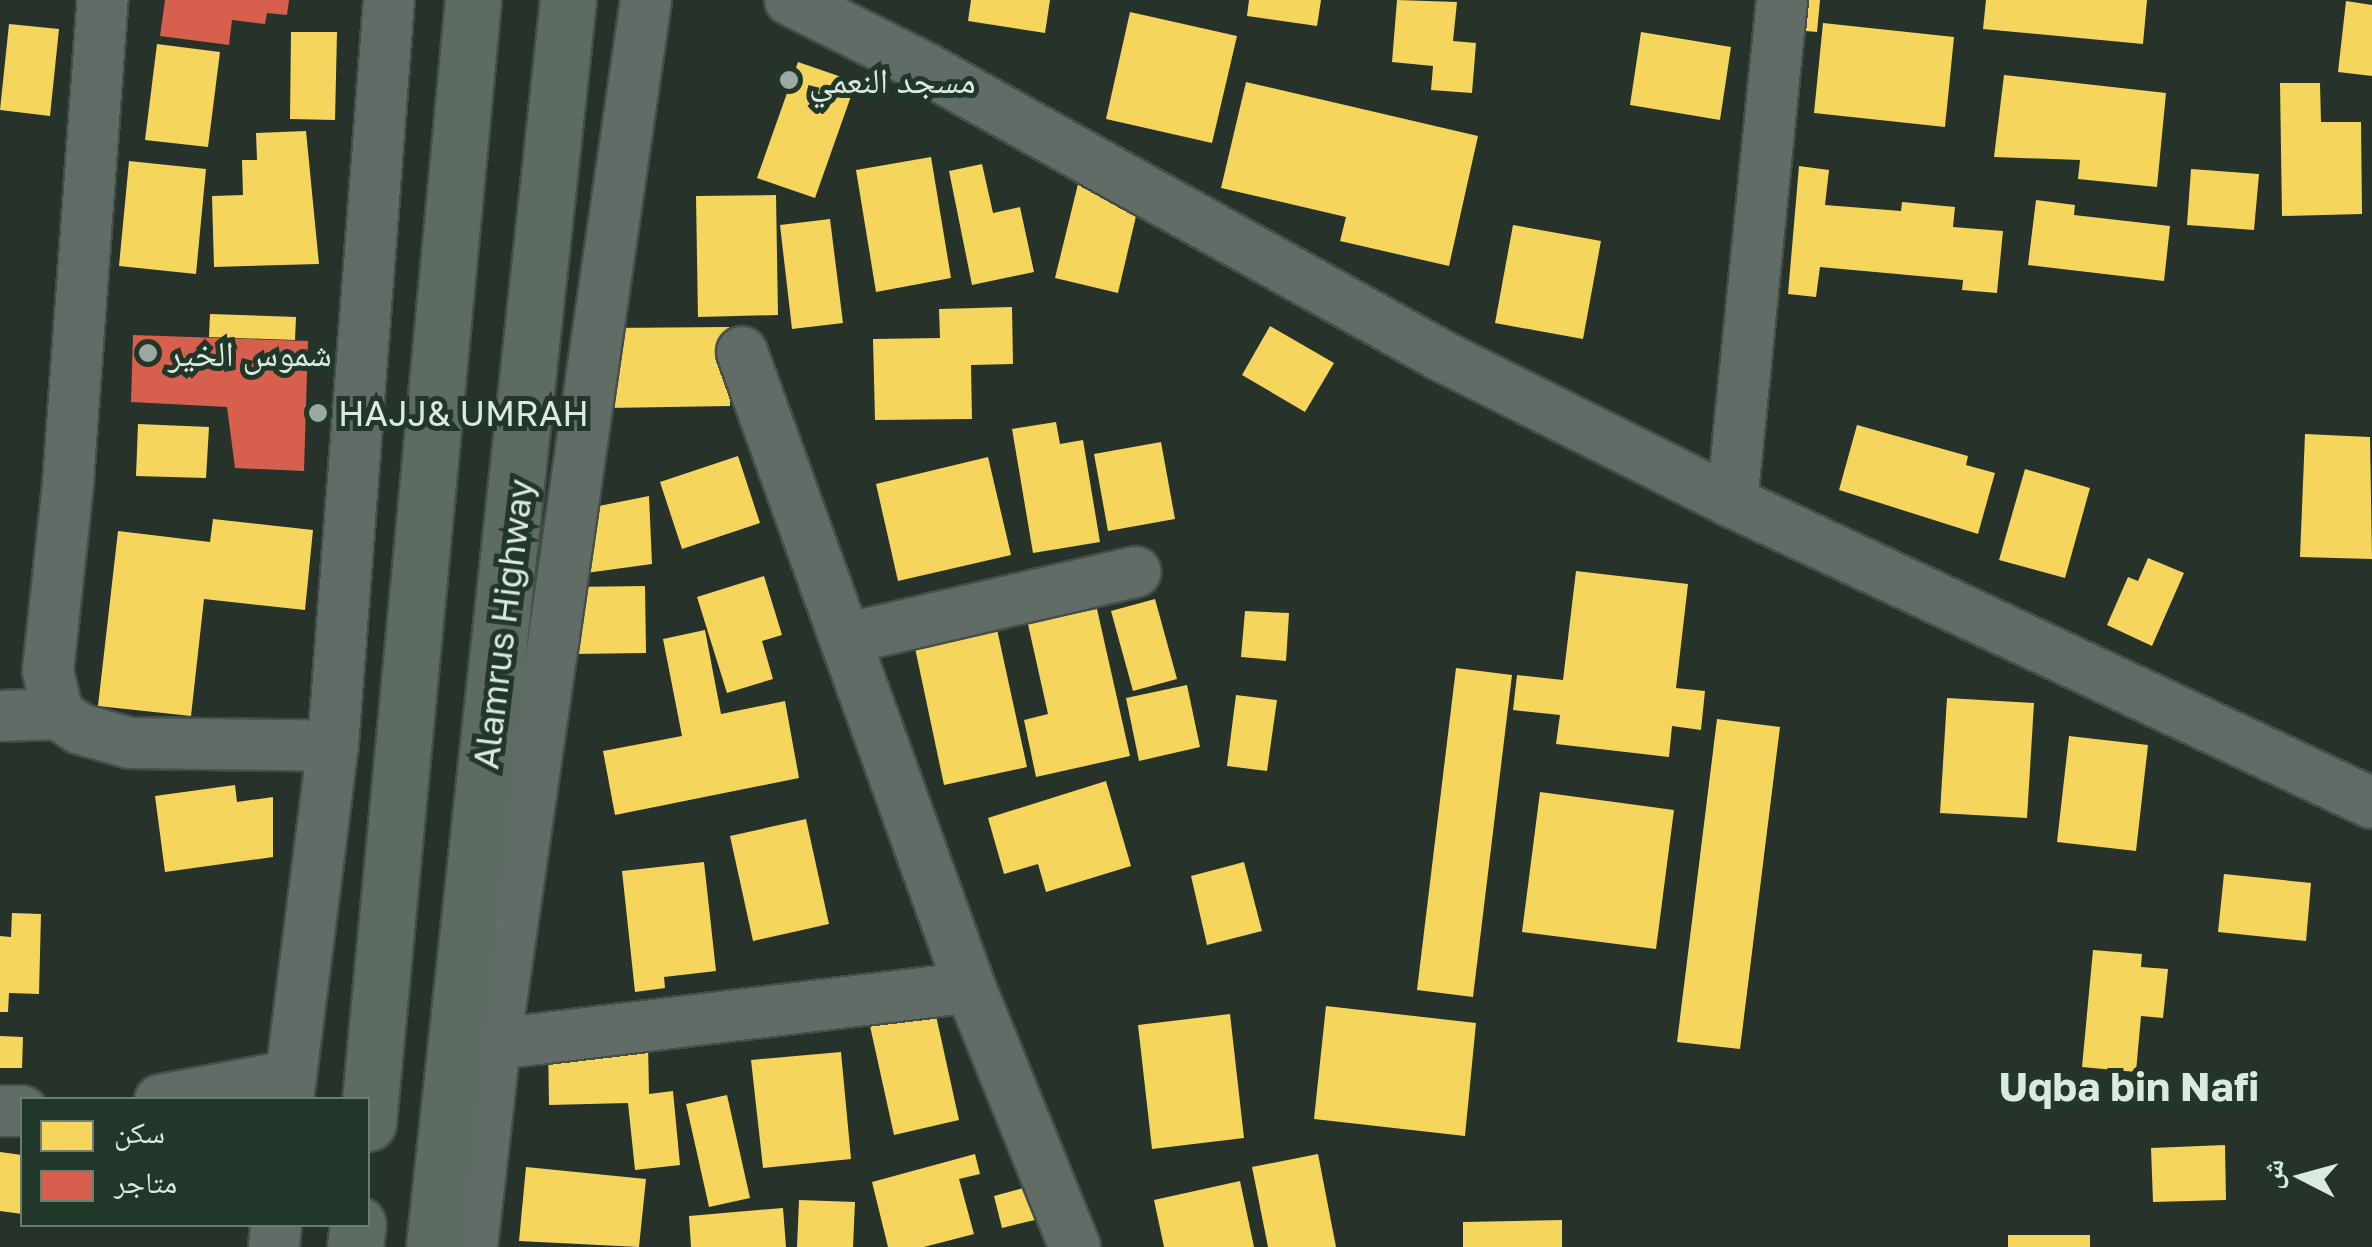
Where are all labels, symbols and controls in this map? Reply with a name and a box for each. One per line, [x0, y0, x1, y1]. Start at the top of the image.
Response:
place label: مسجد النعمي [809, 59, 976, 101]
marker: مسجد النعمي [778, 69, 800, 91]
place label: شموس الخير [168, 332, 332, 374]
marker: شموس الخير [137, 342, 159, 364]
place label: HAJJ& UMRAH [338, 392, 589, 434]
marker: HAJJ& UMRAH [307, 402, 329, 424]
street label: Alamrus Highway [464, 477, 542, 771]
district label: Uqba bin Nafi [1999, 1062, 2259, 1110]
legend [20, 1097, 370, 1227]
text: سكن [114, 1114, 165, 1150]
north arrow [2252, 1127, 2352, 1227]
text: ش [2254, 1157, 2290, 1190]
text: متاجر [114, 1164, 177, 1200]

